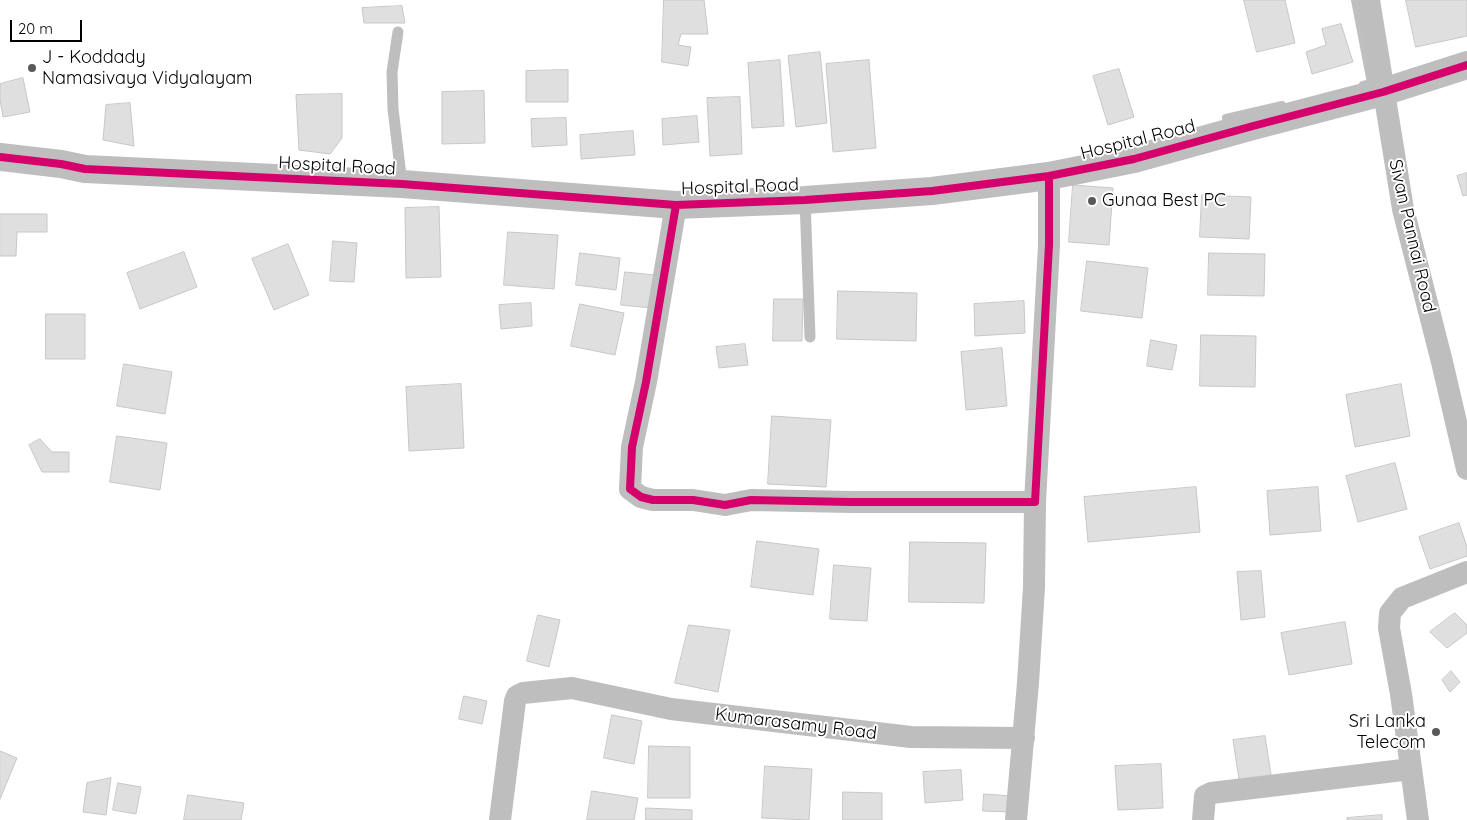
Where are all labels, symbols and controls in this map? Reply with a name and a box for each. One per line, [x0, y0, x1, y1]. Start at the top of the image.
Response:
scale bar [12, 10, 85, 42]
text: 20 m [18, 19, 53, 38]
place label: J - Koddady Namasivaya Vidyalayam [42, 47, 253, 90]
marker: J - Koddady Namasivaya Vidyalayam [26, 62, 38, 74]
street label: Hospital Road [1078, 115, 1198, 165]
street label: Hospital Road [278, 152, 396, 180]
street label: Sivan Pannai Road [1384, 157, 1440, 315]
street label: Hospital Road [681, 174, 799, 200]
place label: Gunaa Best PC [1102, 190, 1226, 212]
marker: Gunaa Best PC [1086, 195, 1098, 207]
street label: Kumarasamy Road [714, 703, 878, 745]
place label: Sri Lanka Telecom [1349, 711, 1426, 754]
marker: Sri Lanka Telecom [1430, 726, 1442, 738]

